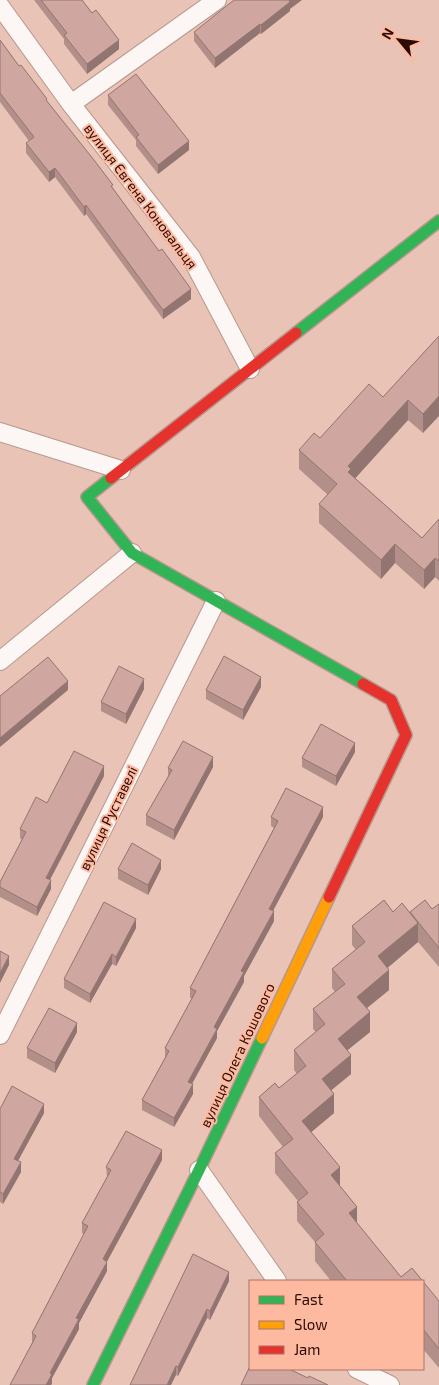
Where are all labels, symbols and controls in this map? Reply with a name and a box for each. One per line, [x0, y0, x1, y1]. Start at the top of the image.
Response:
north arrow [374, 15, 424, 65]
text: N [377, 25, 397, 42]
street label: вулиця Євгена Коновальця [81, 120, 201, 272]
street label: вулиця Руставелі [75, 763, 141, 873]
street label: вулиця Олега Кошового [196, 980, 278, 1130]
legend [249, 1280, 424, 1370]
text: Fast [294, 1290, 324, 1308]
text: Slow [294, 1315, 328, 1333]
text: Jam [294, 1340, 320, 1358]

